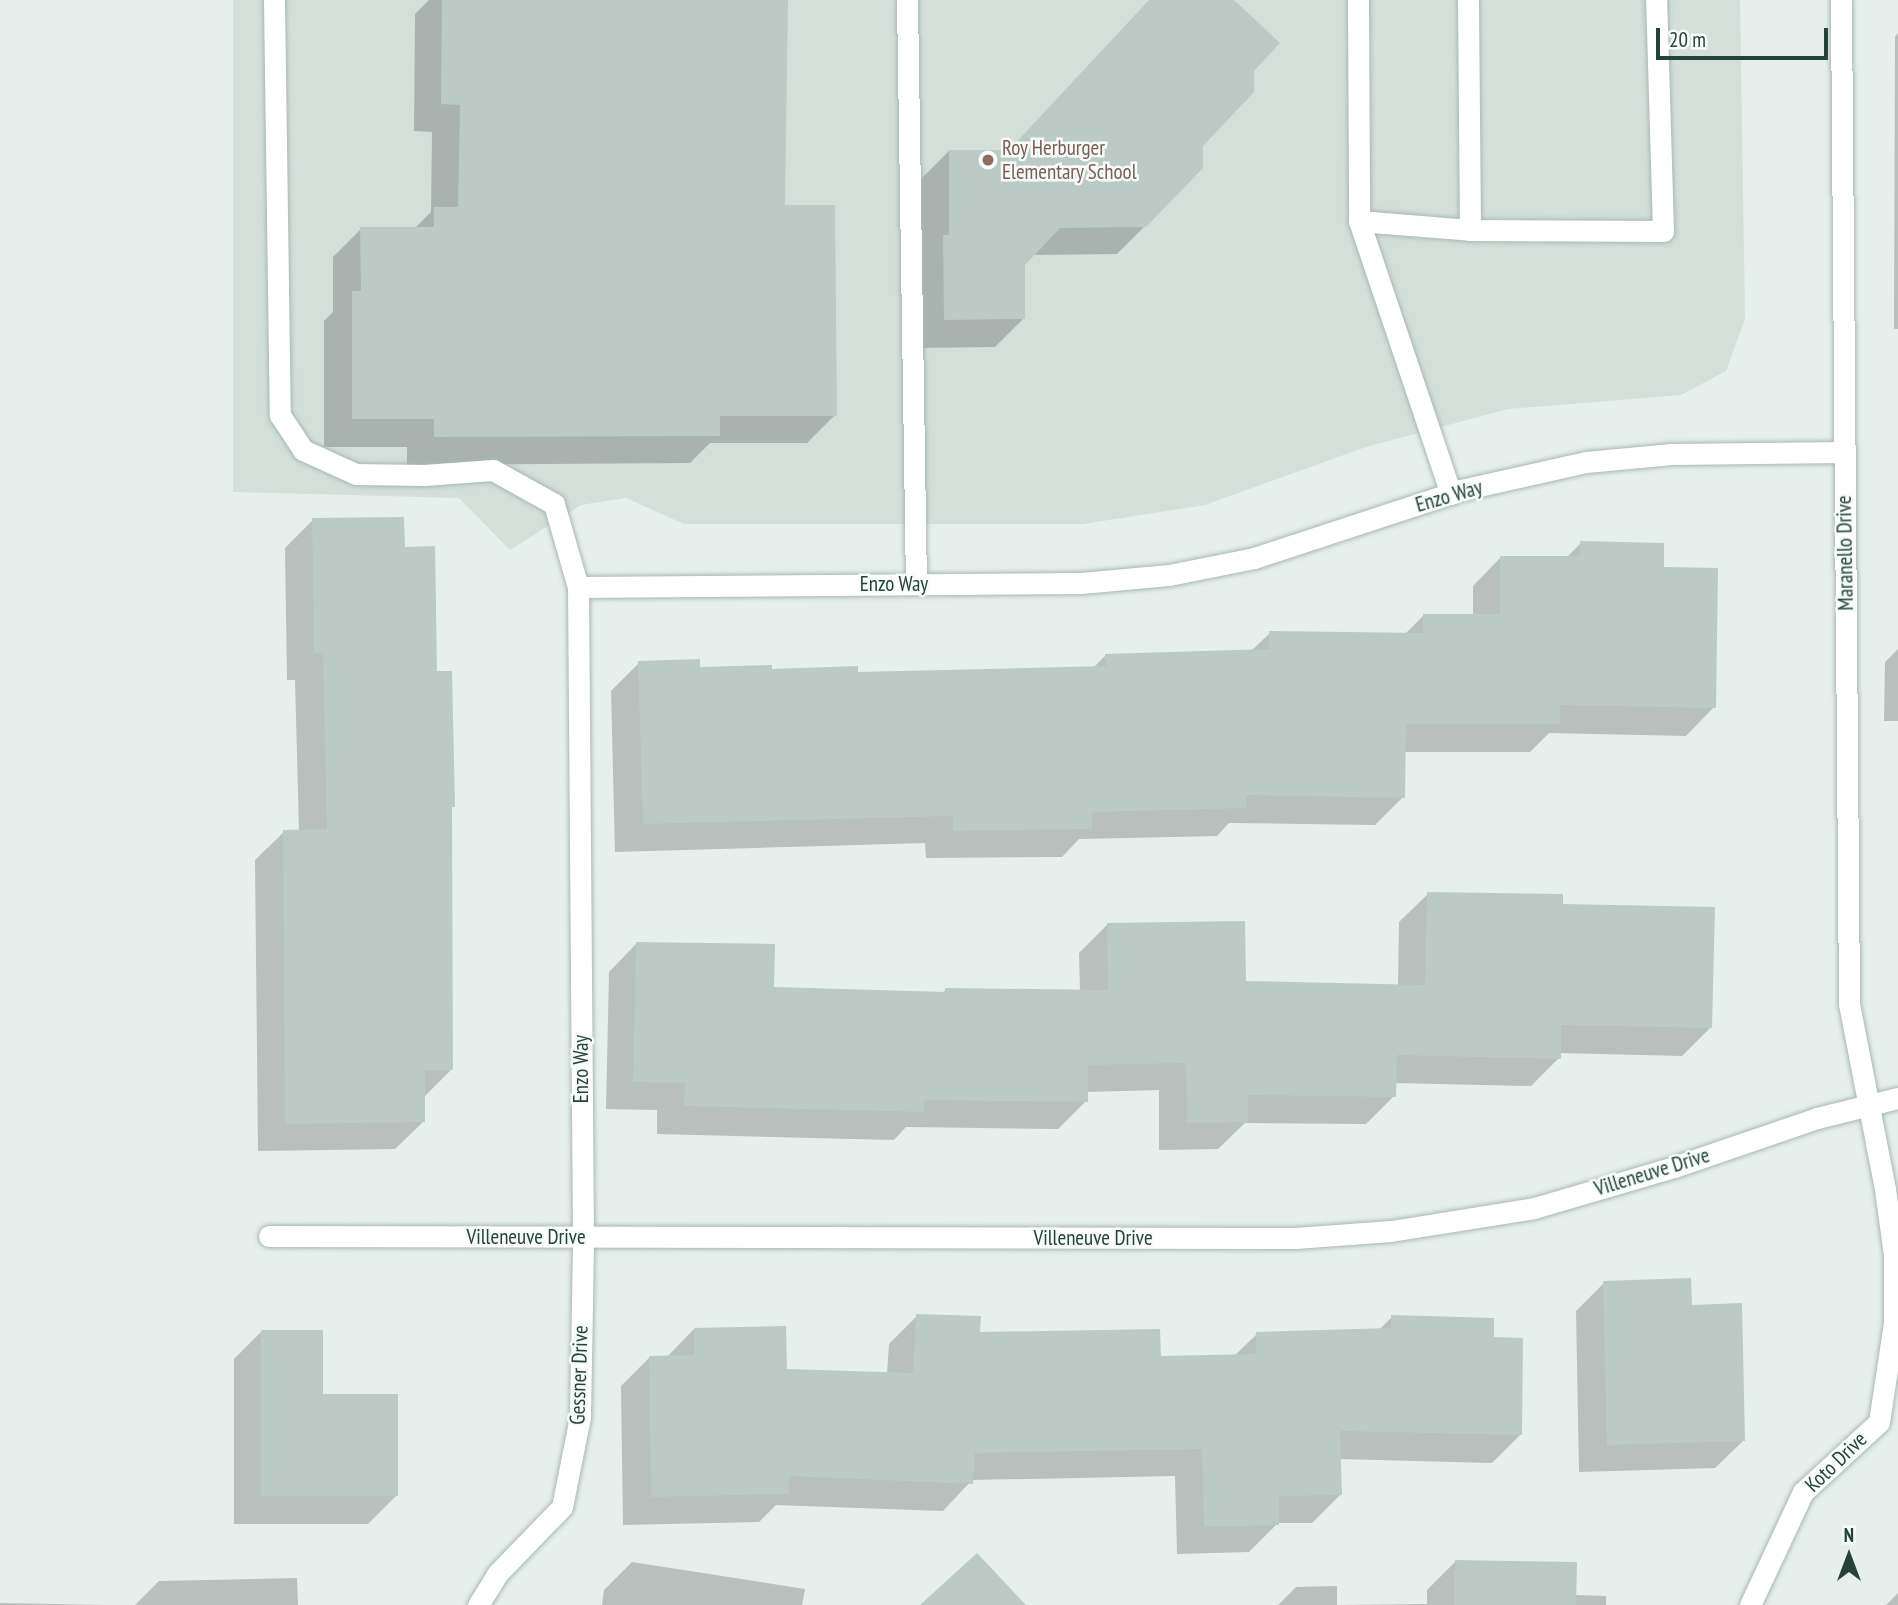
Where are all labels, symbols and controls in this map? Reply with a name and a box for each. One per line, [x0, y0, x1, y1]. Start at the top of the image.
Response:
scale bar [1660, 14, 1832, 58]
text: 20 m [1669, 26, 1706, 53]
place label: Roy Herburger Elementary School [1002, 135, 1137, 185]
marker: Roy Herburger Elementary School [980, 152, 996, 168]
street label: Enzo Way [1412, 474, 1486, 518]
street label: Maranello Drive [1831, 495, 1859, 611]
street label: Enzo Way [860, 571, 928, 597]
street label: Enzo Way [568, 1035, 594, 1103]
street label: Villeneuve Drive [1591, 1143, 1713, 1201]
street label: Villeneuve Drive [466, 1224, 586, 1250]
street label: Villeneuve Drive [1033, 1225, 1153, 1251]
street label: Gessner Drive [565, 1325, 593, 1425]
street label: Koto Drive [1800, 1427, 1872, 1497]
north arrow [1814, 1521, 1884, 1591]
text: N [1844, 1523, 1854, 1547]

